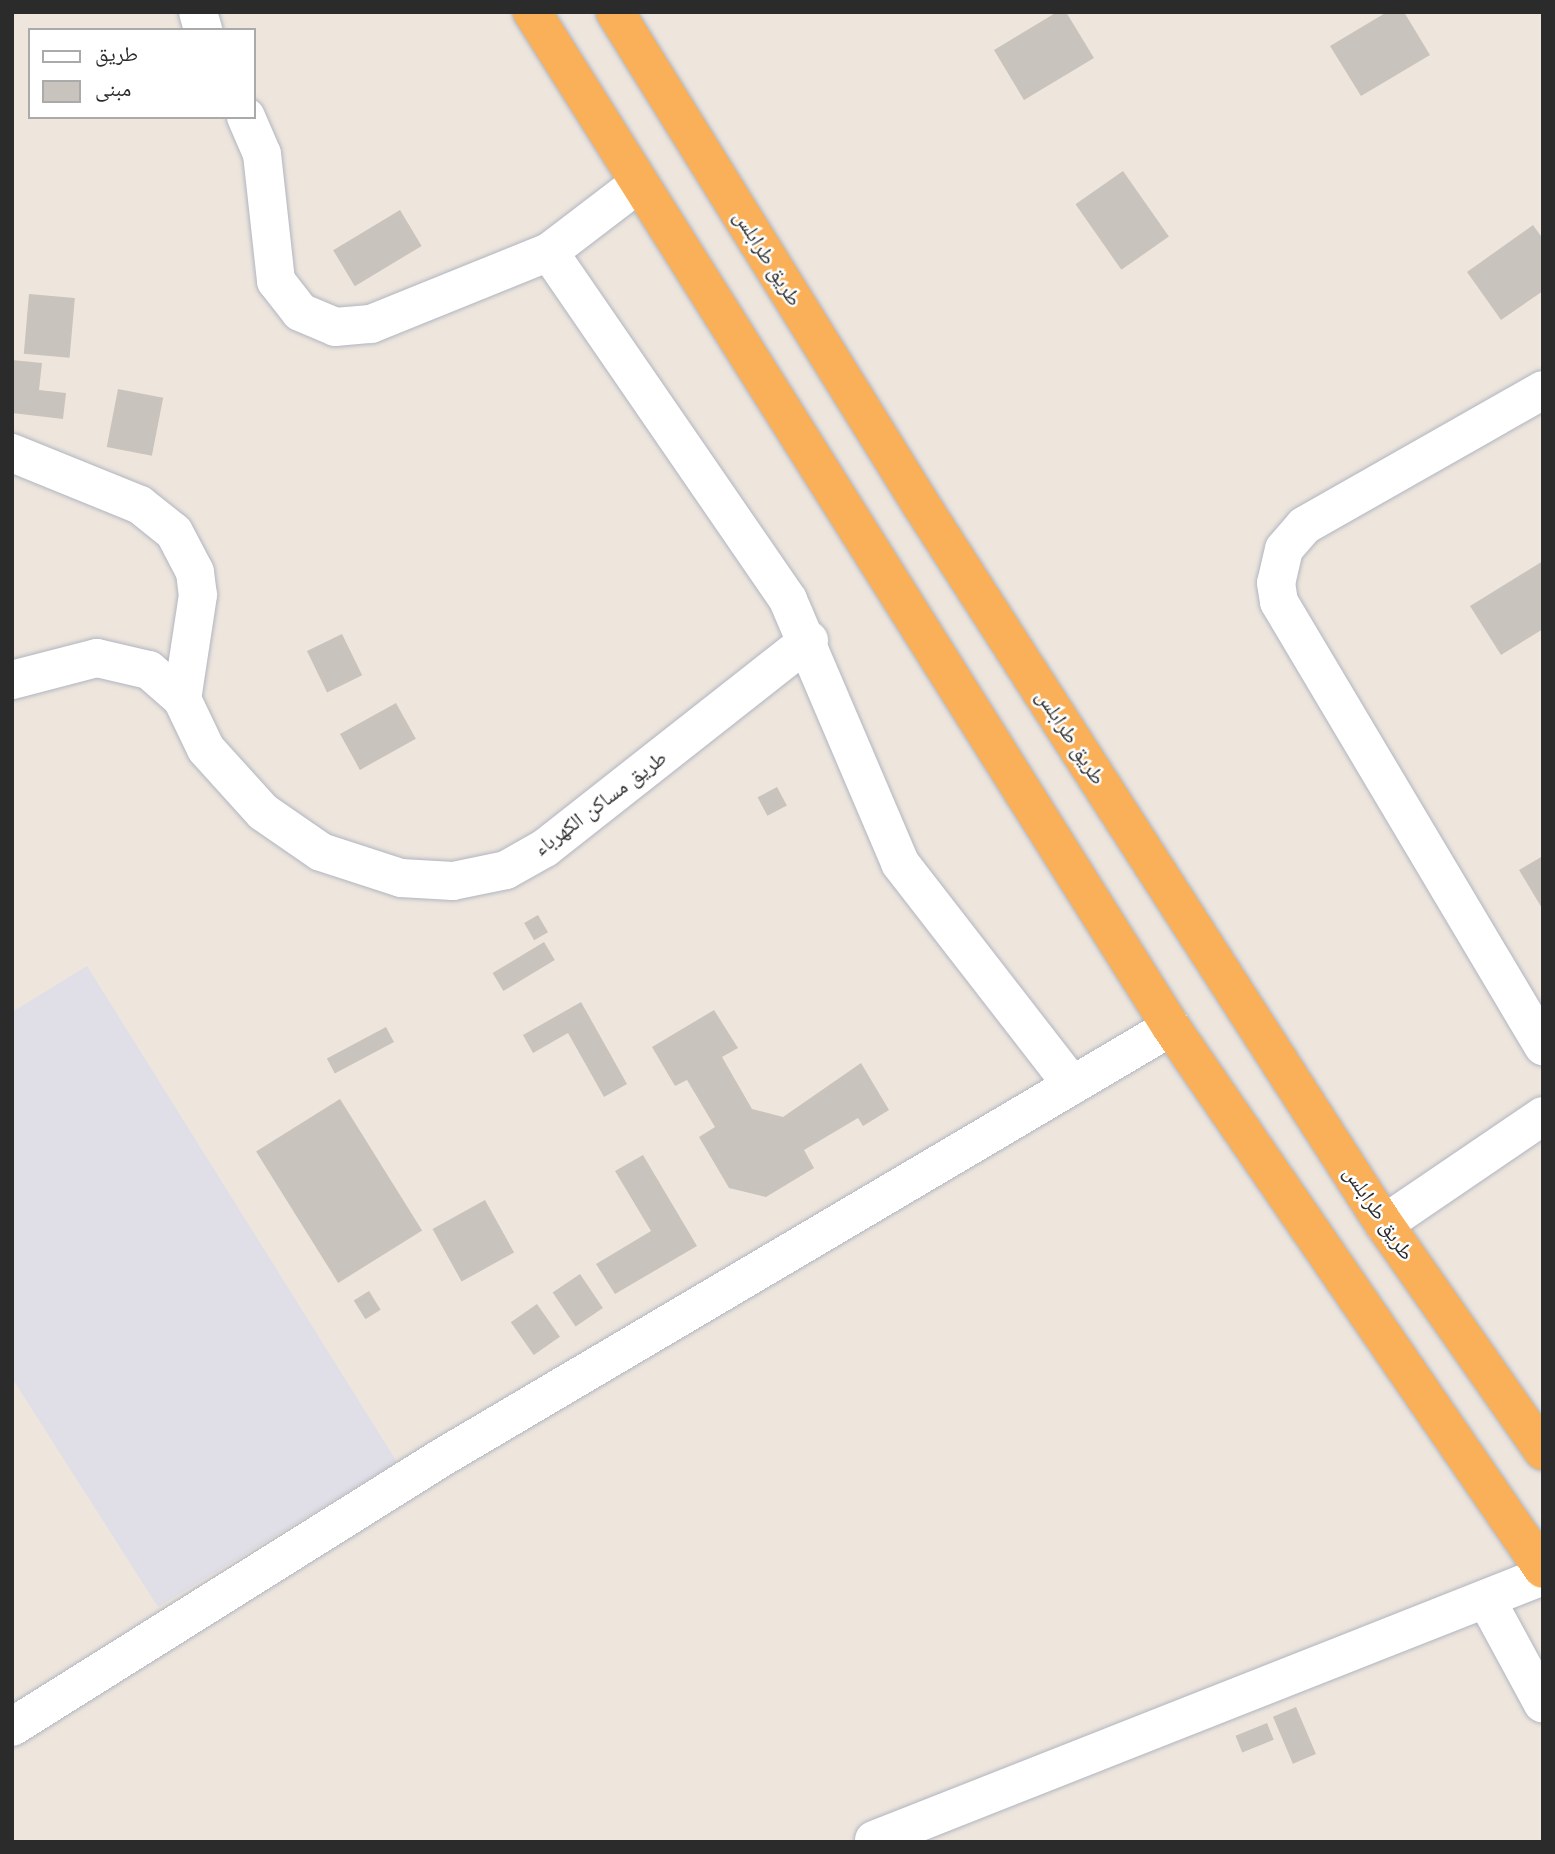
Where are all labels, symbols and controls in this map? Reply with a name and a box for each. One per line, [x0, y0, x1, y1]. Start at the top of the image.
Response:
legend [28, 28, 256, 119]
text: طريق [95, 40, 138, 67]
text: مبنى [95, 75, 131, 102]
street label: طريق طرابلس [729, 205, 807, 311]
street label: طريق طرابلس [1031, 685, 1111, 789]
street label: طريق مساكن الكهرباء [529, 745, 671, 861]
street label: طريق طرابلس [1338, 1161, 1420, 1265]

